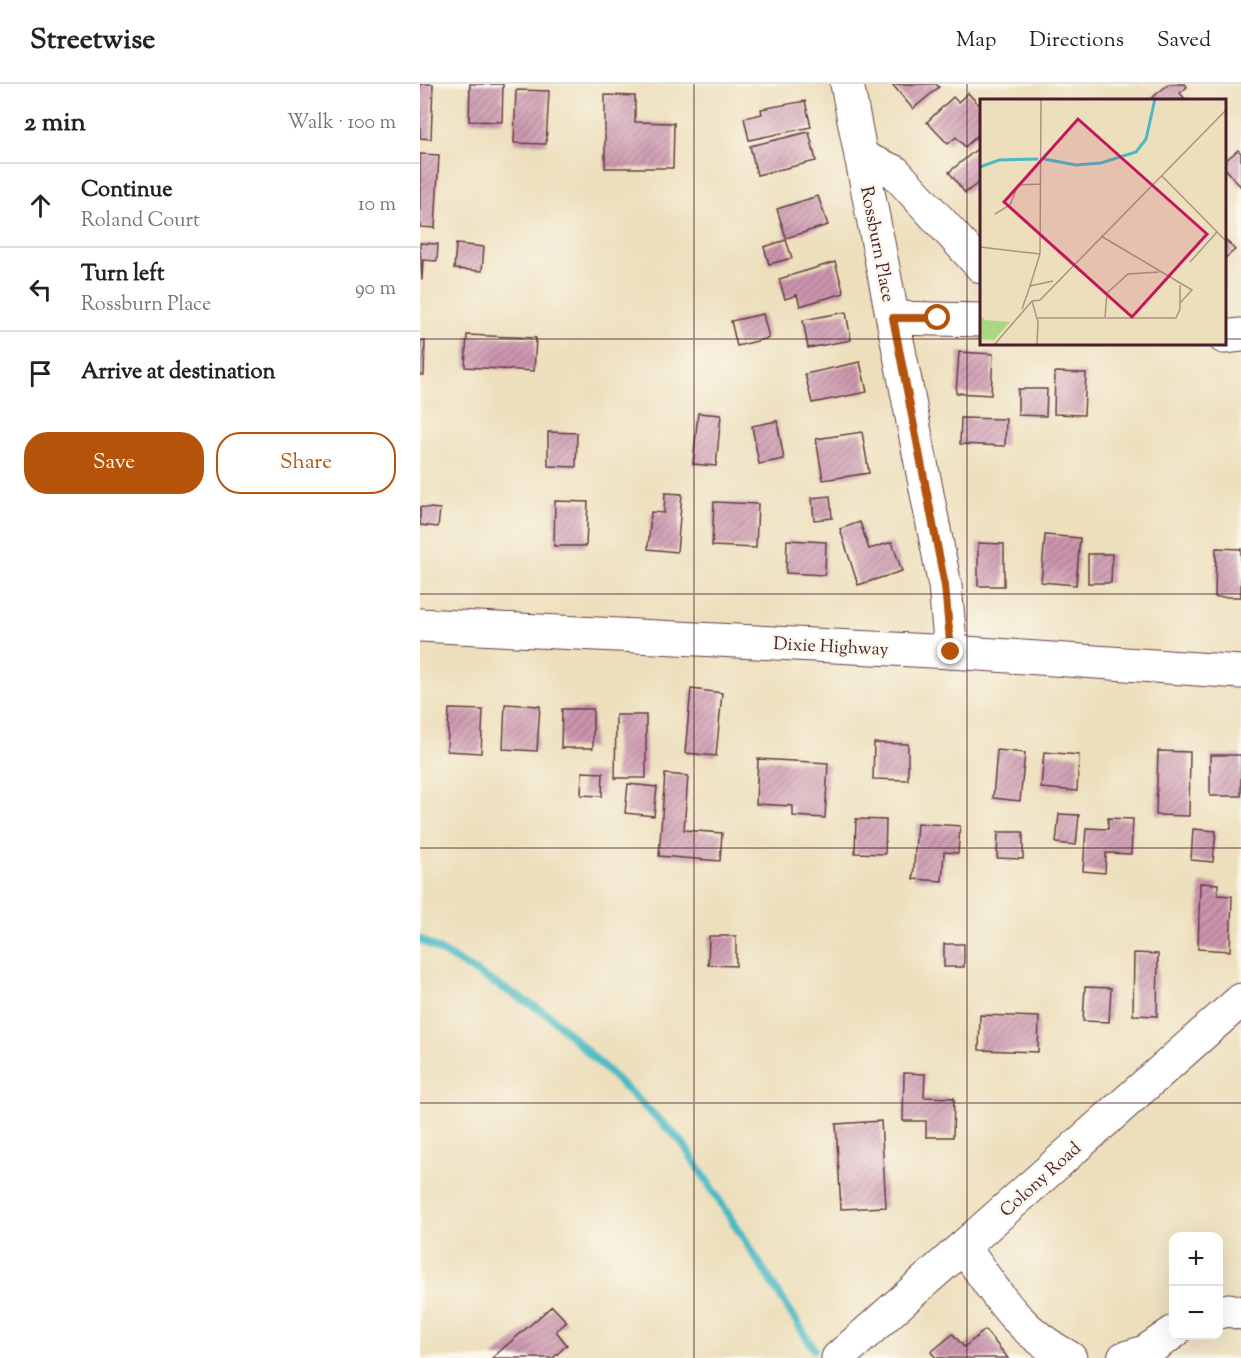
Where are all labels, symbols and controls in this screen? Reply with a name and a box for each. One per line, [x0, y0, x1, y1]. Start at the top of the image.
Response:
text: Streetwise [30, 21, 155, 61]
text: Map [956, 26, 996, 56]
text: Directions [1029, 26, 1124, 56]
text: Saved [1157, 26, 1211, 56]
inset map [980, 99, 1226, 345]
text: 2 min [24, 105, 86, 142]
text: Walk · 100 m [287, 109, 396, 138]
text: Continue [81, 175, 172, 207]
street label: Rossburn Place [852, 184, 900, 304]
icon: ahead [24, 189, 57, 222]
text: 10 m [358, 191, 396, 220]
text: Roland Court [81, 207, 200, 236]
text: Turn left [81, 259, 164, 291]
icon: left [24, 273, 57, 306]
text: 90 m [355, 275, 396, 304]
text: Rossburn Place [81, 291, 211, 320]
route start [924, 304, 950, 330]
icon: arrive [24, 357, 57, 390]
text: Arrive at destination [81, 357, 276, 389]
button: Save [24, 432, 204, 494]
button: Share [216, 432, 396, 494]
street label: Dixie Highway [773, 632, 889, 664]
route end [937, 638, 963, 664]
street label: Colony Road [995, 1137, 1088, 1224]
map controls [1169, 1232, 1223, 1340]
button: + [1169, 1232, 1223, 1286]
button: − [1169, 1286, 1223, 1340]

